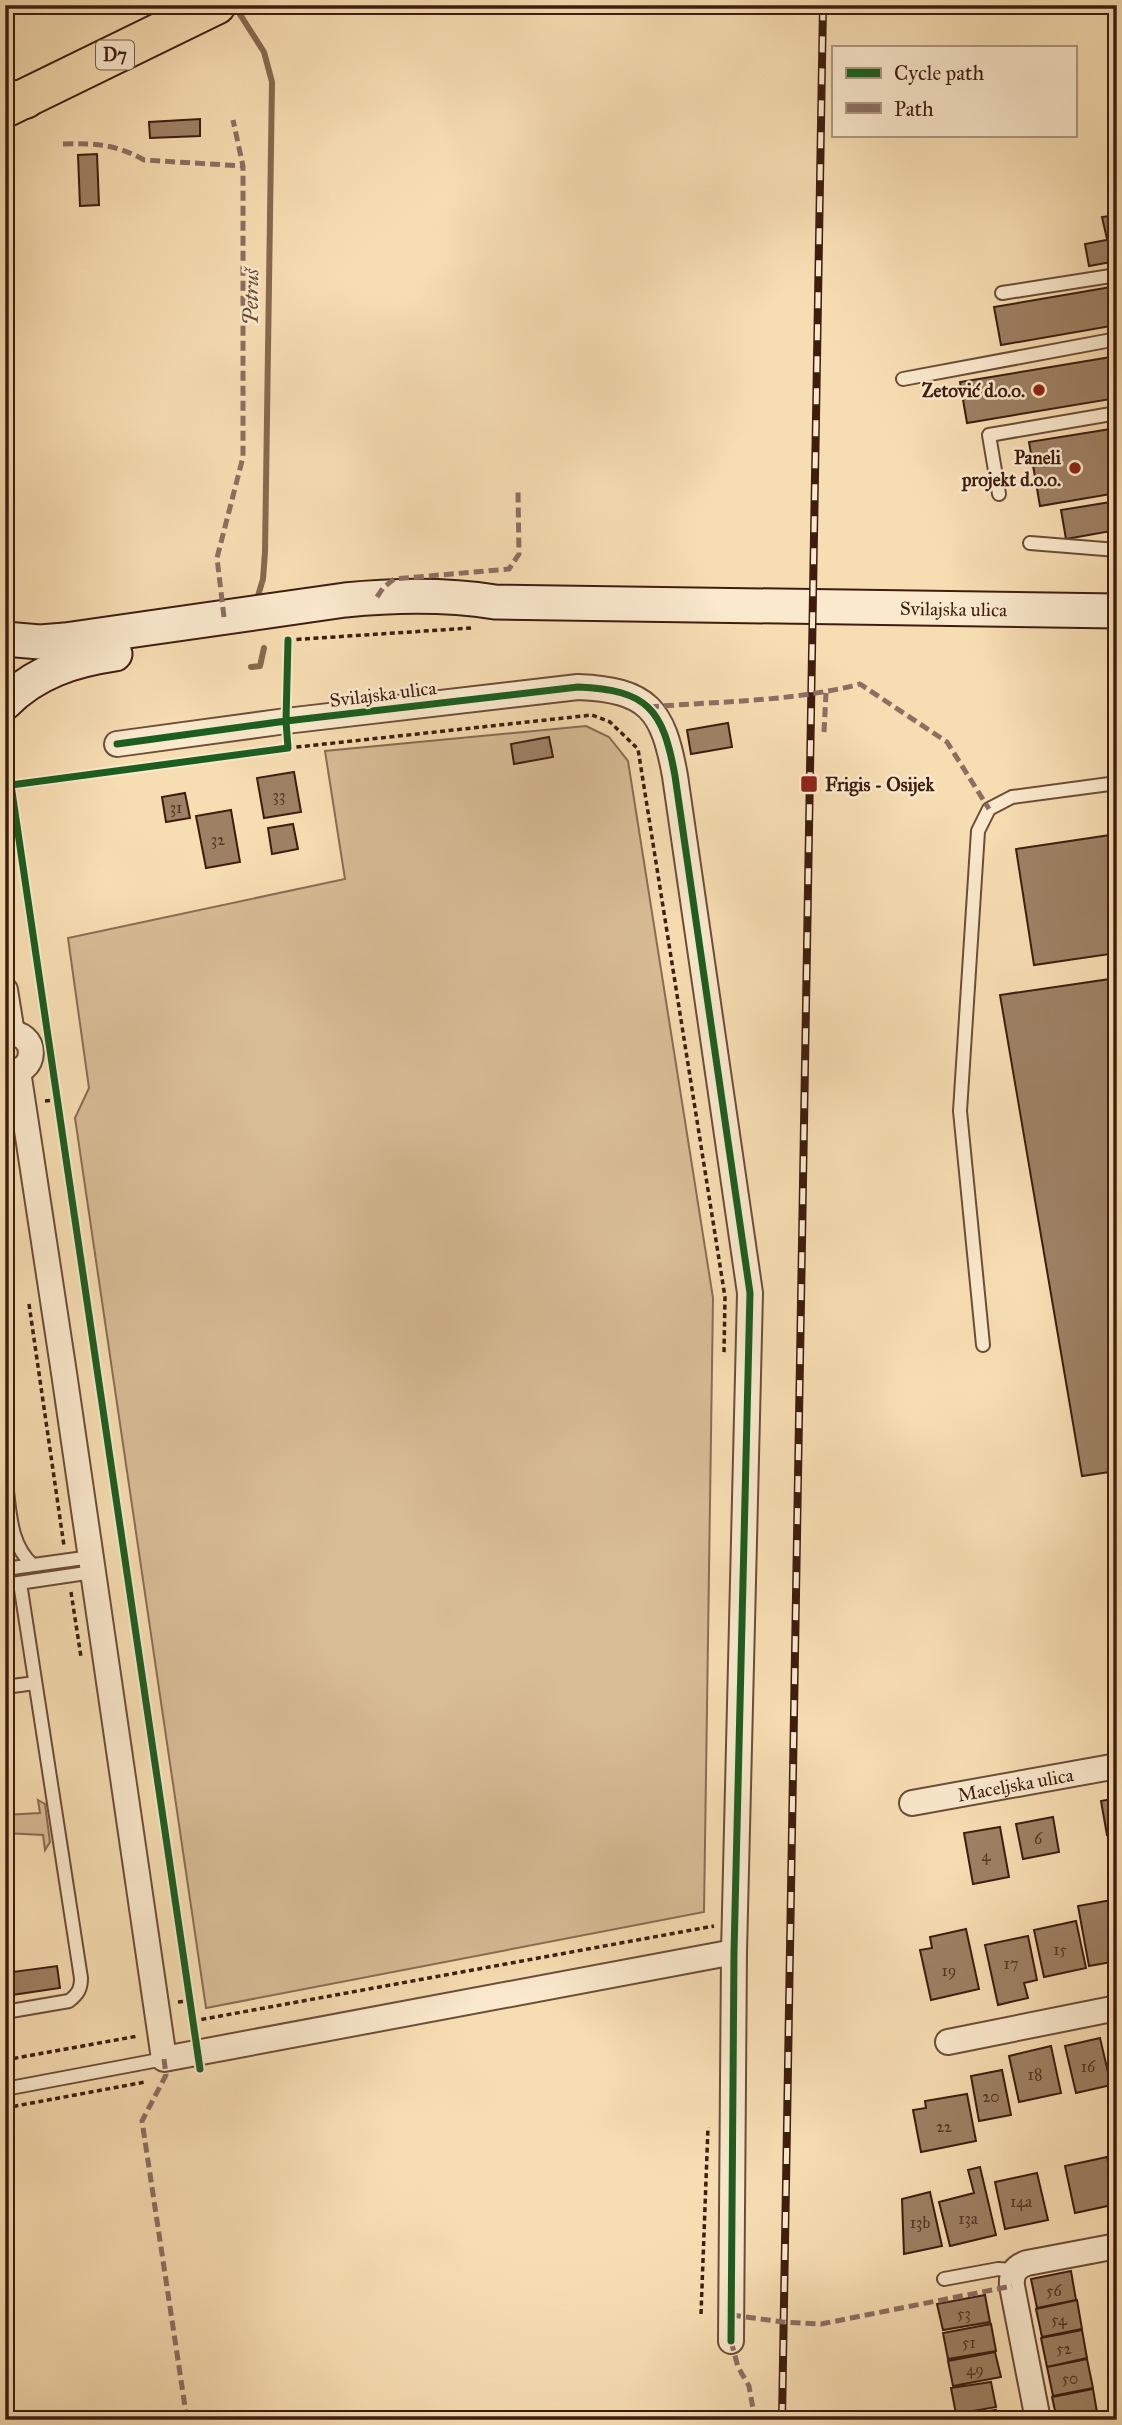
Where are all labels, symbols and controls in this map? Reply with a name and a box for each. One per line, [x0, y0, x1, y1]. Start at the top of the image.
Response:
road number: D7 [96, 40, 134, 70]
legend [832, 46, 1076, 136]
text: Cycle path [894, 60, 985, 86]
text: Path [894, 96, 934, 122]
water label: Petruš [238, 266, 265, 325]
place label: Zetović d.o.o. [922, 379, 1025, 402]
marker: Zetović d.o.o. [1031, 382, 1047, 398]
place label: Paneli projekt d.o.o. [961, 446, 1062, 492]
marker: Paneli projekt d.o.o. [1067, 460, 1083, 476]
street label: Svilajska ulica [900, 596, 1008, 621]
street label: Svilajska ulica [328, 676, 439, 712]
place label: Frigis - Osijek [825, 773, 935, 797]
marker: Frigis - Osijek [799, 774, 819, 794]
house number: 33 [273, 786, 285, 805]
house number: 31 [170, 798, 182, 817]
house number: 32 [211, 830, 225, 849]
street label: Maceljska ulica [955, 1762, 1076, 1806]
house number: 6 [1034, 1829, 1043, 1848]
house number: 4 [982, 1846, 992, 1865]
house number: 15 [1053, 1940, 1067, 1959]
house number: 17 [1004, 1954, 1018, 1973]
house number: 19 [942, 1961, 956, 1980]
house number: 16 [1081, 2057, 1096, 2076]
house number: 18 [1028, 2065, 1042, 2084]
house number: 20 [982, 2087, 1000, 2106]
house number: 22 [936, 2117, 952, 2136]
house number: 14a [1010, 2192, 1032, 2211]
house number: 13a [958, 2209, 978, 2228]
house number: 13b [910, 2213, 930, 2232]
house number: 56 [1046, 2281, 1063, 2300]
house number: 53 [957, 2304, 971, 2323]
house number: 54 [1051, 2310, 1068, 2329]
house number: 51 [962, 2333, 976, 2352]
house number: 52 [1056, 2339, 1072, 2358]
house number: 49 [966, 2360, 984, 2379]
house number: 50 [1062, 2369, 1078, 2388]

